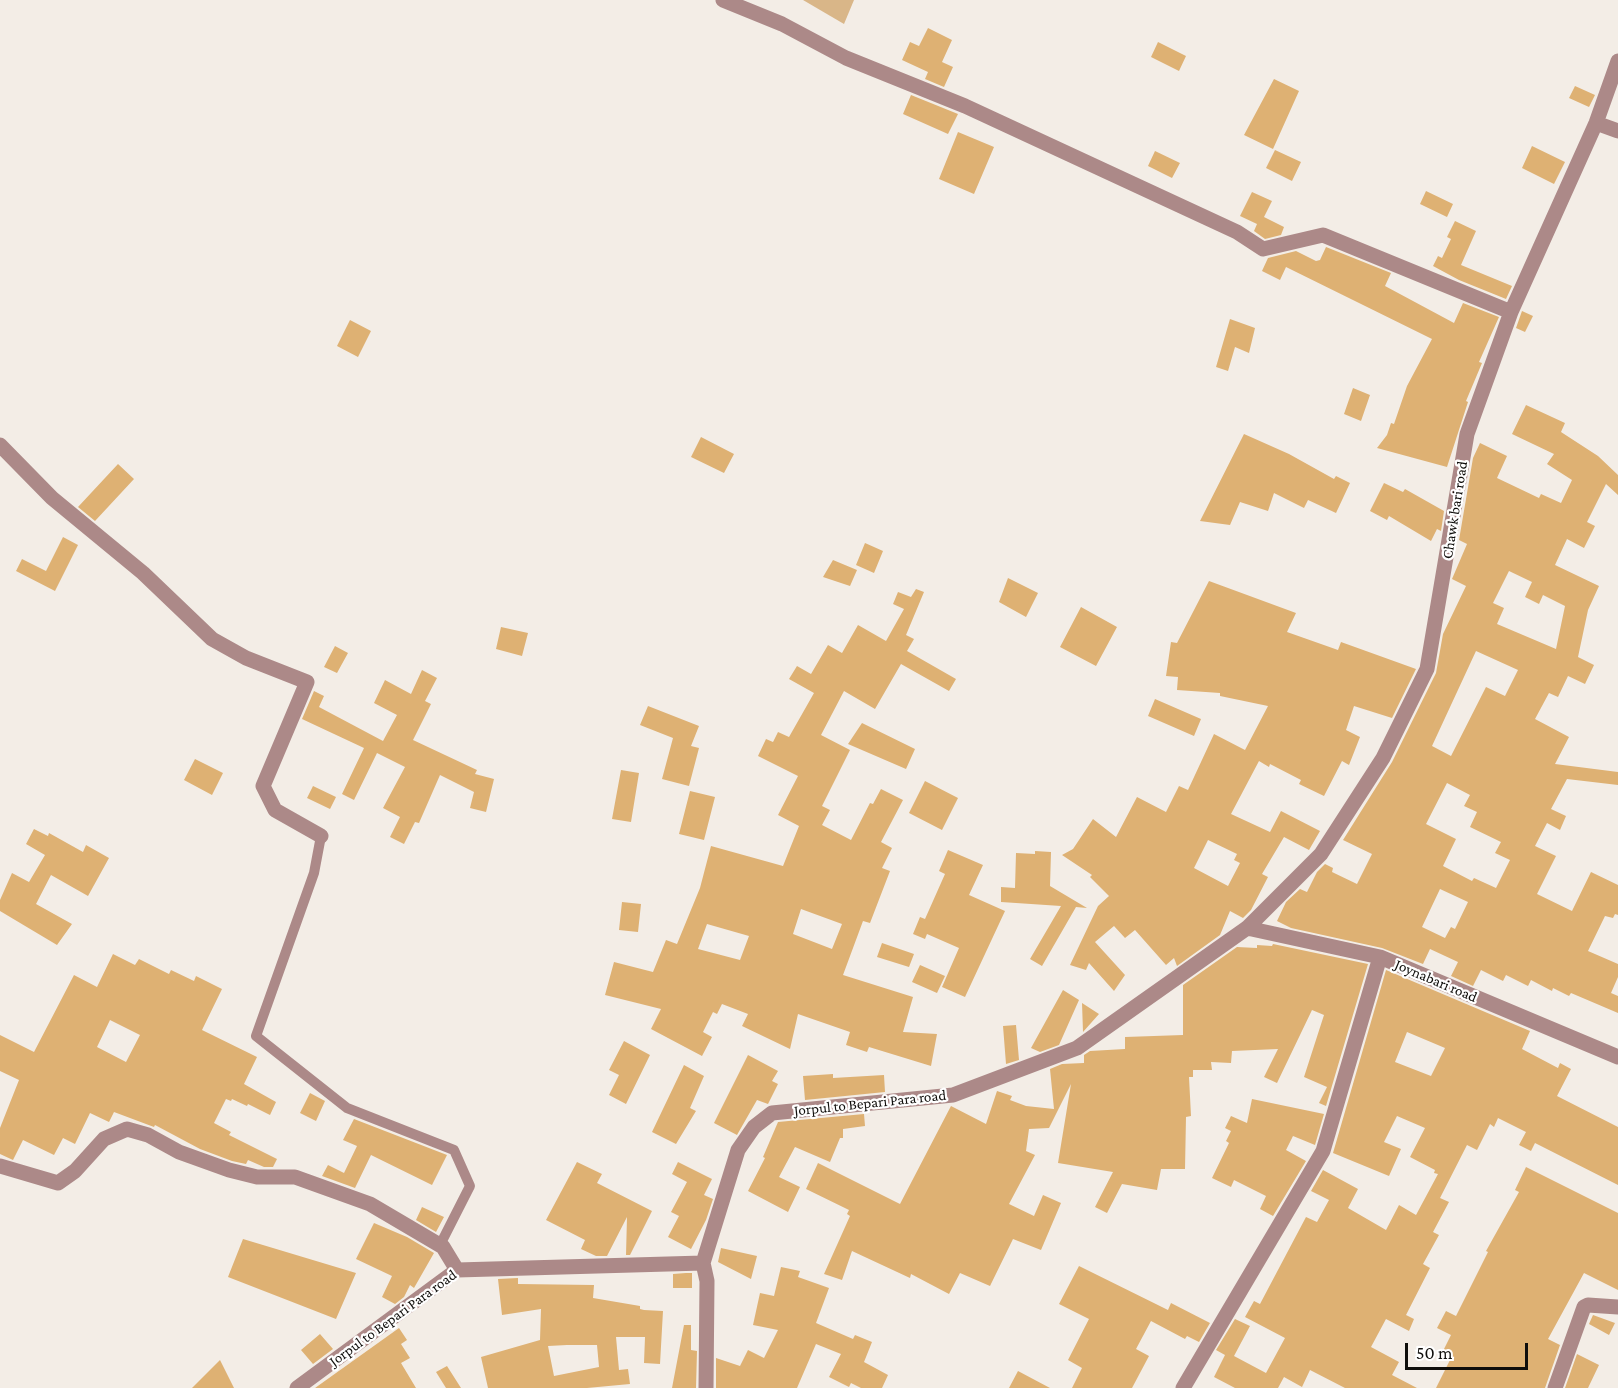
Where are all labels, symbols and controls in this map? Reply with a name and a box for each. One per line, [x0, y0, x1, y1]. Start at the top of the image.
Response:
street label: Chawk bari road [1438, 460, 1472, 560]
street label: Joynabari road [1392, 956, 1480, 1006]
street label: Jorpul to Bepari Para road [793, 1086, 947, 1120]
street label: Jorpul to Bepari Para road [326, 1266, 460, 1370]
scale bar [1408, 1331, 1531, 1369]
text: 50 m [1416, 1343, 1453, 1363]

